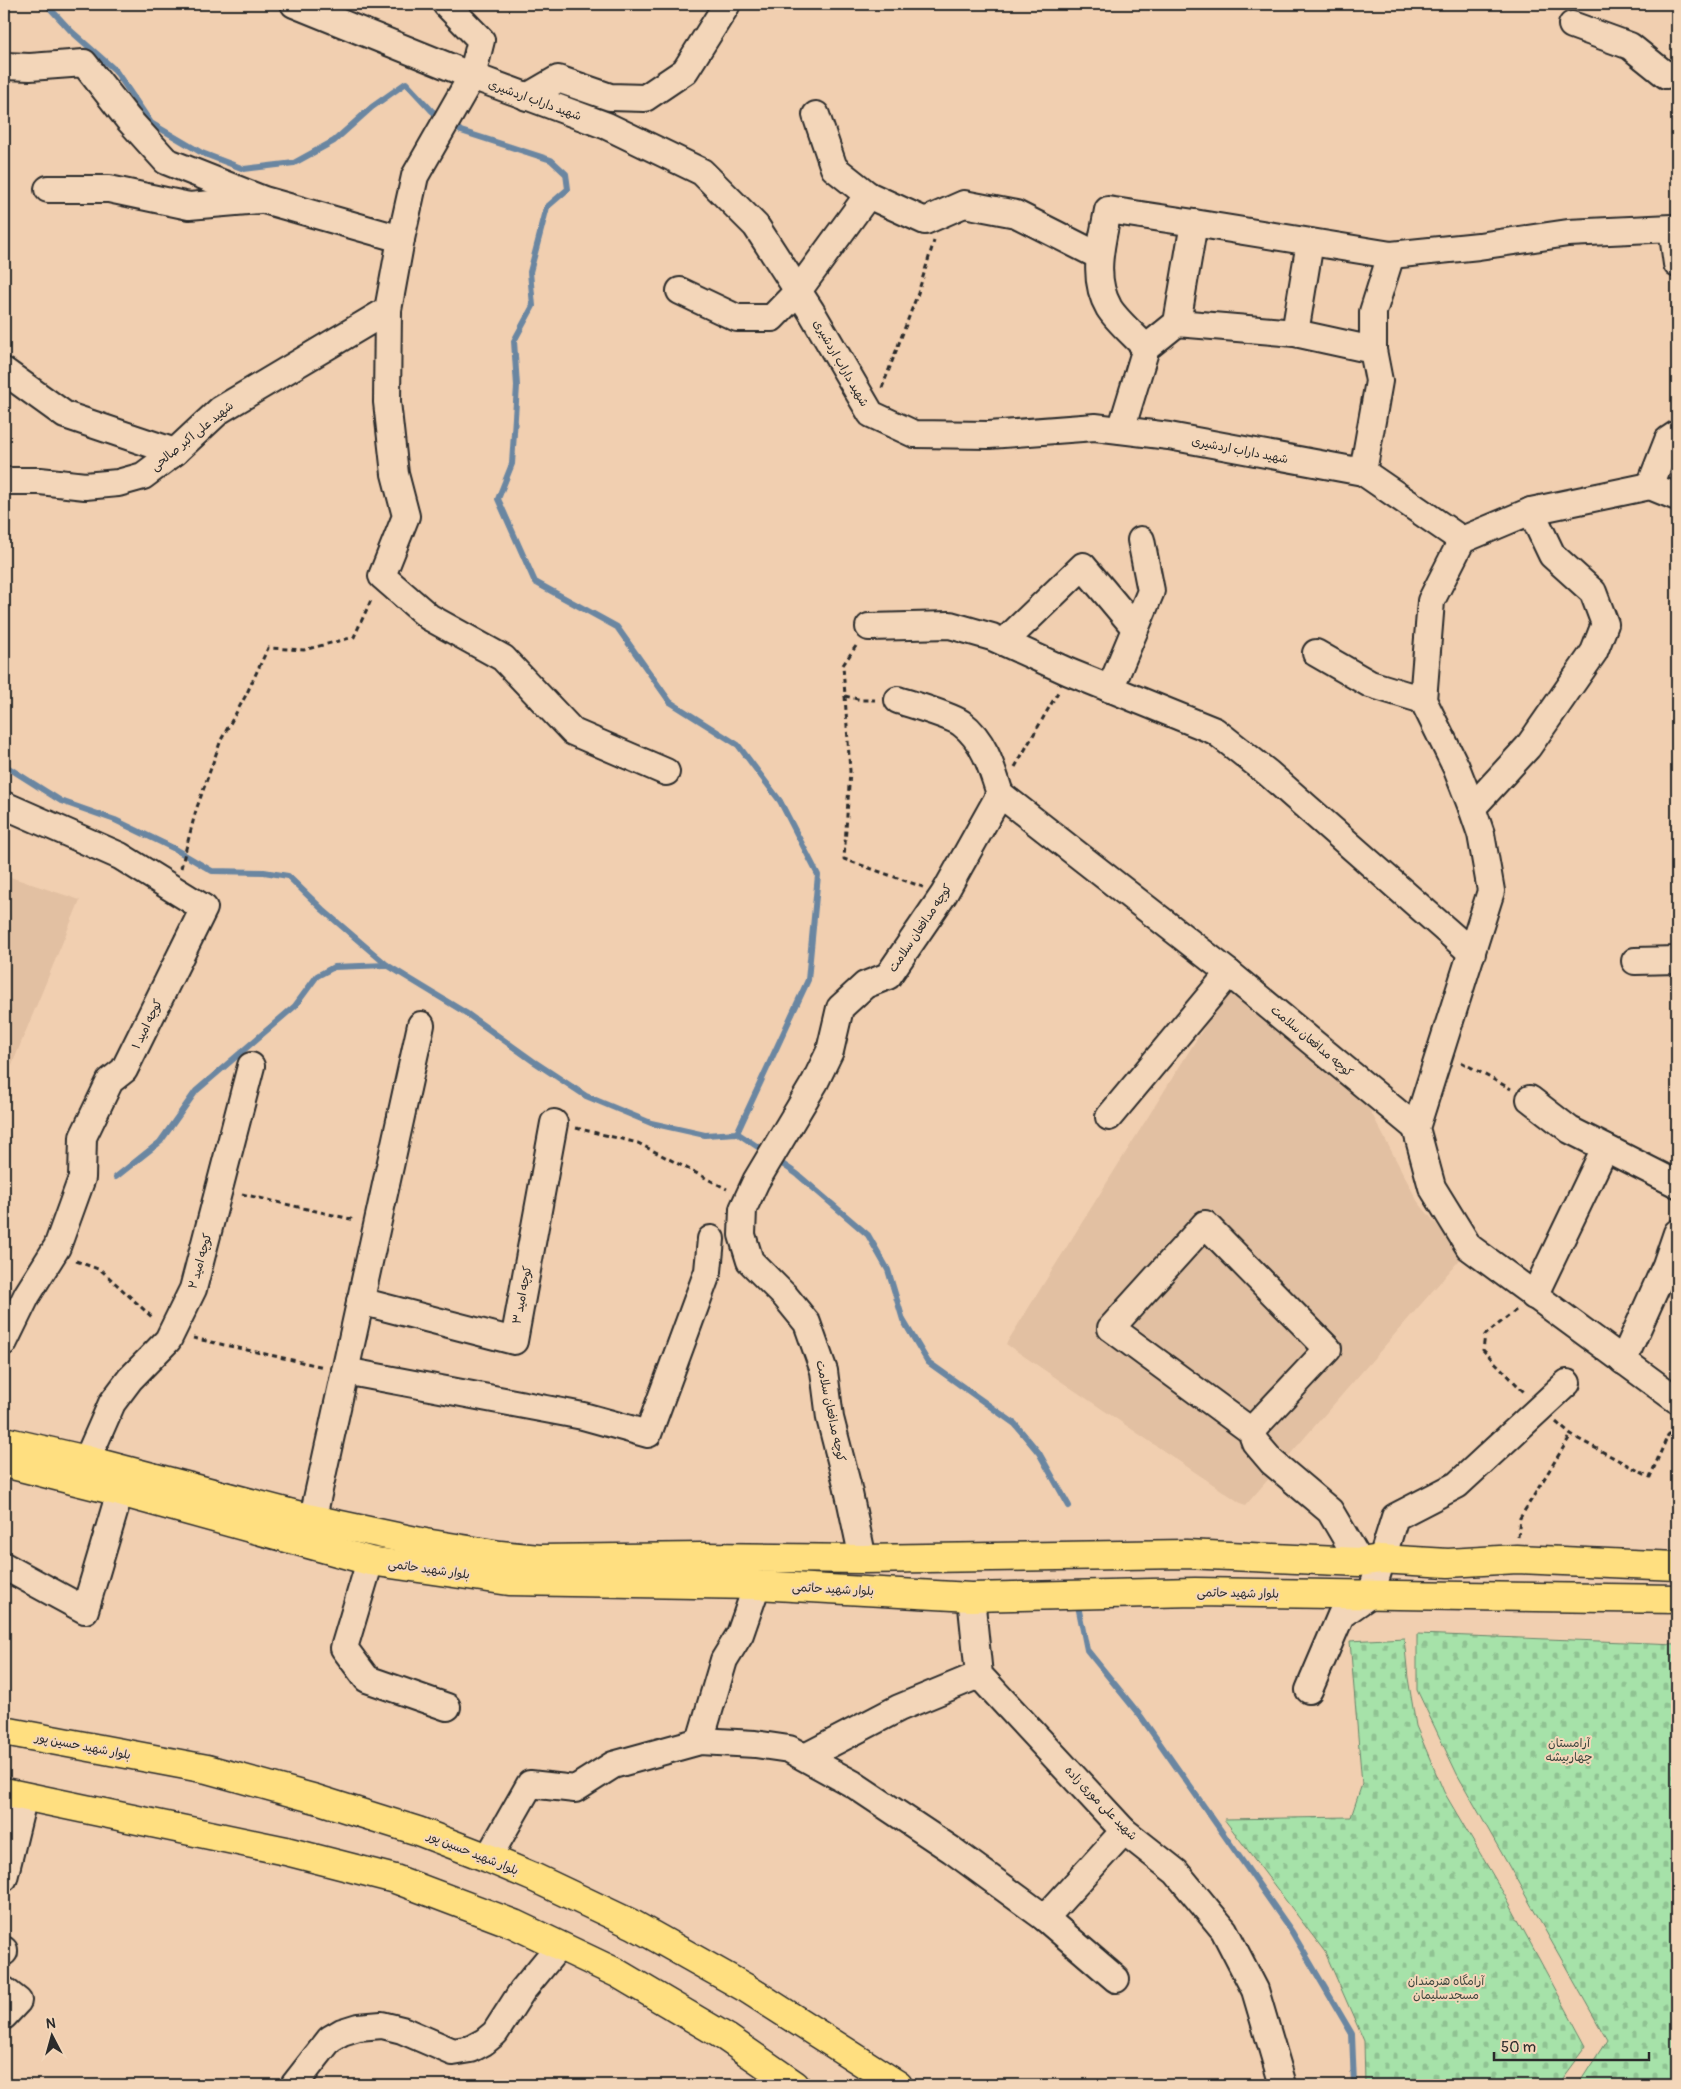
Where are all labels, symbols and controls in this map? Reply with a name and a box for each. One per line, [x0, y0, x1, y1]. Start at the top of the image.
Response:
street label: شهید داراب اردشیری [486, 77, 583, 124]
street label: شهید داراب اردشیری [810, 317, 872, 409]
street label: شهید علی اکبر صالحی [148, 398, 237, 474]
street label: شهید داراب اردشیری [1190, 434, 1289, 467]
street label: کوچه مدافعان سلامت [885, 881, 955, 975]
street label: کوچه امید ۱ [129, 997, 166, 1052]
street label: کوچه مدافعان سلامت [1267, 1002, 1356, 1080]
street label: کوچه امید ۲ [185, 1231, 216, 1291]
street label: کوچه امید ۳ [509, 1265, 535, 1326]
street label: کوچه مدافعان سلامت [812, 1359, 849, 1463]
street label: بلوار شهید حاتمی [387, 1556, 471, 1583]
street label: بلوار شهید حاتمی [792, 1580, 874, 1599]
street label: بلوار شهید حاتمی [1197, 1585, 1279, 1602]
street label: بلوار شهيد حسین پور [33, 1730, 132, 1763]
park label: آرامستان چهاربیشه [1546, 1736, 1592, 1765]
street label: شهید علی موری زاده [1061, 1763, 1140, 1844]
street label: بلوار شهيد حسین پور [424, 1828, 521, 1879]
park label: آرامگاه هنرمندان مسجدسلیمان [1408, 1974, 1485, 2003]
north arrow [28, 2012, 78, 2062]
text: N [45, 2015, 56, 2033]
scale bar [1494, 2029, 1648, 2061]
text: 50 m [1501, 2038, 1536, 2057]

